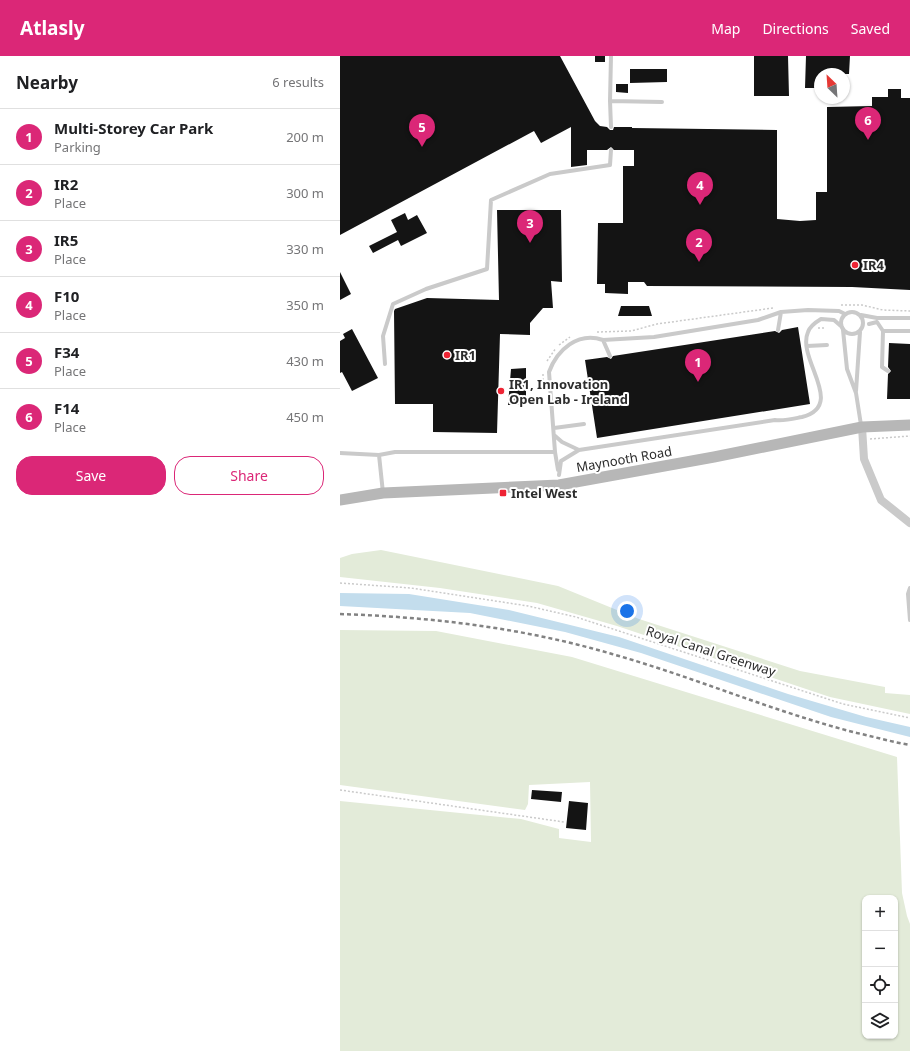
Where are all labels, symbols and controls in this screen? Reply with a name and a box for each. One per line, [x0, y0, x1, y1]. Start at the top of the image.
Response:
text: Atlasly [20, 15, 85, 41]
text: Map [711, 19, 740, 38]
text: Directions [762, 19, 829, 38]
text: Saved [851, 19, 890, 38]
north arrow [814, 68, 850, 104]
text: Nearby [16, 71, 78, 94]
text: 6 results [272, 73, 324, 91]
pin: 6 [855, 107, 881, 140]
pin: 5 [409, 114, 435, 147]
text: Multi-Storey Car Park [54, 118, 213, 138]
text: 1 [25, 128, 33, 146]
text: 200 m [286, 128, 324, 146]
text: Parking [54, 138, 101, 156]
pin: 4 [687, 172, 713, 205]
text: IR2 [54, 174, 78, 194]
text: 2 [25, 184, 33, 202]
text: 300 m [286, 184, 324, 202]
text: Place [54, 194, 86, 212]
pin: 3 [517, 210, 543, 243]
pin: 2 [686, 229, 712, 262]
text: IR5 [54, 230, 78, 250]
text: 3 [25, 240, 33, 258]
text: 330 m [286, 240, 324, 258]
text: Place [54, 250, 86, 268]
place label: IR4 [863, 256, 885, 274]
marker: IR4 [850, 260, 860, 270]
text: F10 [54, 286, 79, 306]
text: 4 [25, 296, 33, 314]
text: 350 m [286, 296, 324, 314]
text: Place [54, 306, 86, 324]
text: F34 [54, 342, 79, 362]
place label: IR1 [455, 346, 476, 364]
pin: 1 [685, 349, 711, 382]
marker: IR1 [442, 350, 452, 360]
text: 5 [25, 352, 33, 370]
text: 430 m [286, 352, 324, 370]
text: Place [54, 362, 86, 380]
place label: IR1, Innovation Open Lab - Ireland [509, 375, 628, 408]
marker: IR1, Innovation Open Lab - Ireland [496, 386, 506, 396]
text: F14 [54, 398, 79, 418]
text: 6 [25, 408, 33, 426]
text: 450 m [286, 408, 324, 426]
text: Place [54, 418, 86, 436]
street label: Maynooth Road [575, 442, 673, 476]
button: Save [16, 456, 166, 495]
button: Share [174, 456, 324, 495]
place label: Intel West [511, 484, 578, 502]
marker: Intel West [498, 488, 508, 498]
your location [617, 601, 637, 621]
street label: Royal Canal Greenway [644, 622, 778, 681]
map controls [862, 895, 898, 1039]
button: + [862, 895, 898, 931]
button: − [862, 931, 898, 967]
button: locate [862, 967, 898, 1003]
button: layers [862, 1003, 898, 1039]

